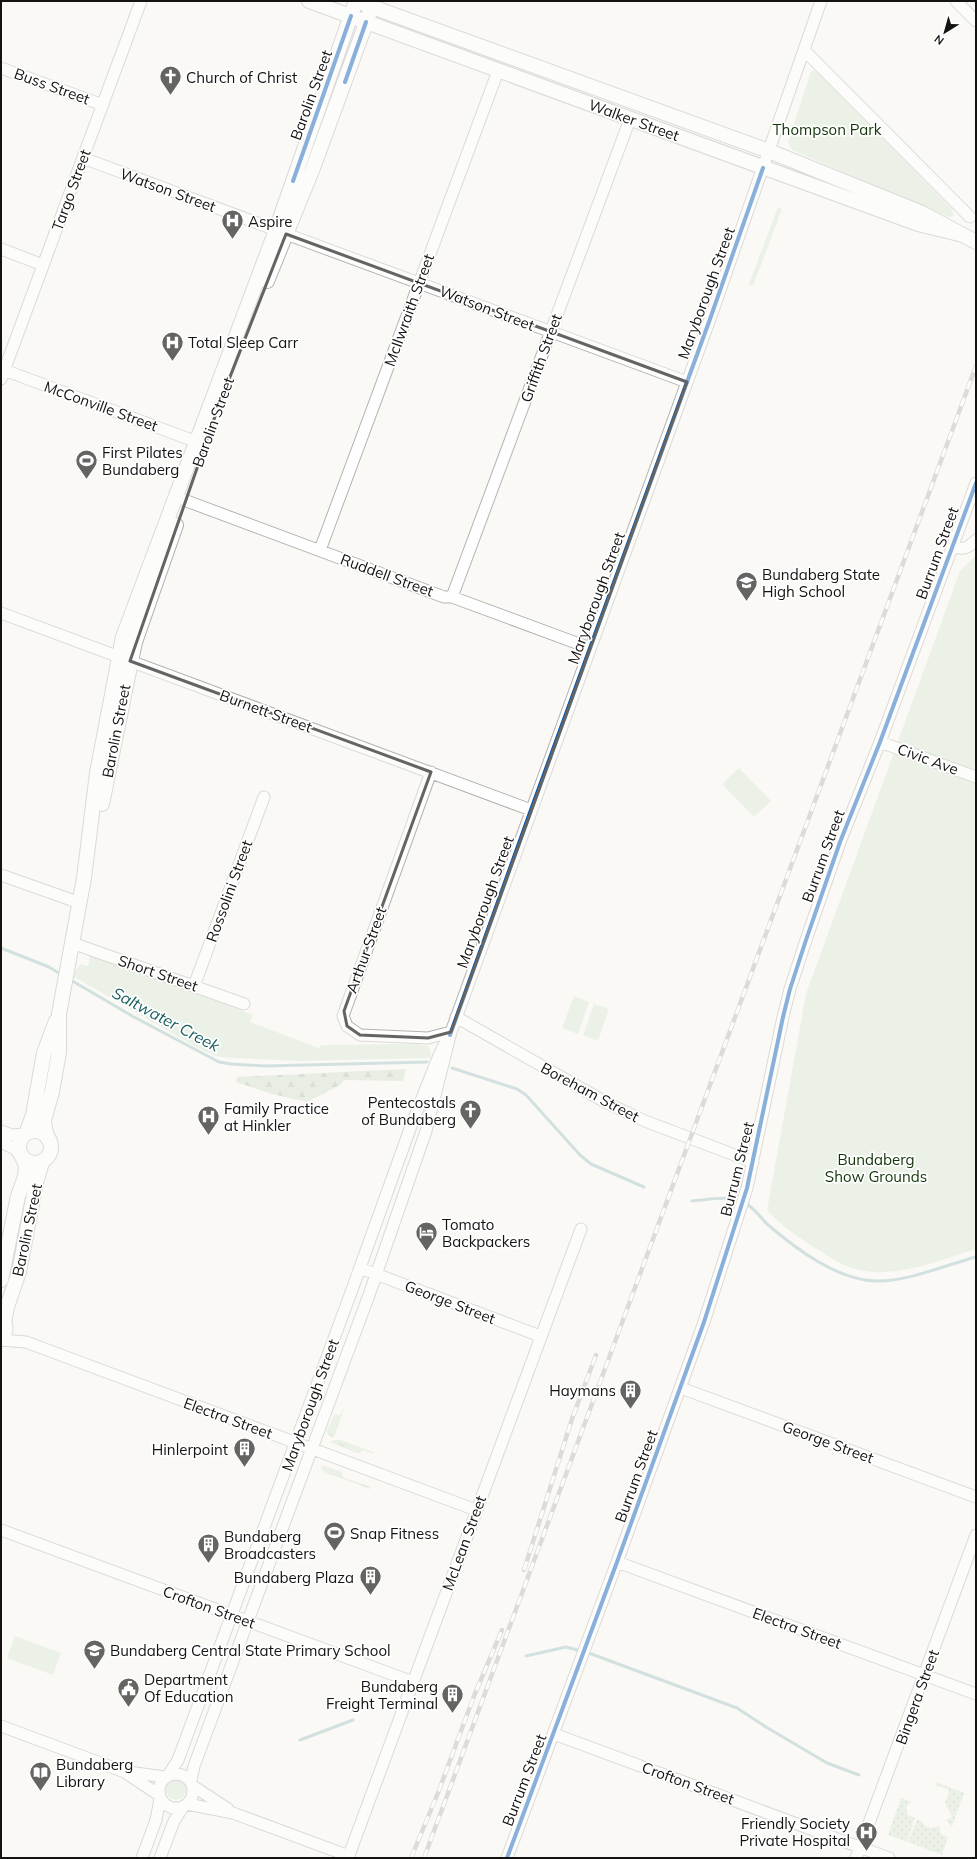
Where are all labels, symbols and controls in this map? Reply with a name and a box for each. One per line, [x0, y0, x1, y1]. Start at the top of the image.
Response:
north arrow [925, 12, 965, 52]
text: N [931, 32, 947, 48]
street label: Barolin Street [286, 47, 336, 143]
street label: Buss Street [12, 64, 92, 108]
church icon: Church of Christ [157, 64, 183, 97]
place label: Church of Christ [186, 68, 297, 87]
street label: Walker Street [586, 95, 682, 145]
park label: Thompson Park [773, 120, 882, 139]
street label: Targo Street [47, 147, 95, 233]
street label: Watson Street [118, 164, 218, 216]
hospital icon: Aspire [219, 208, 245, 241]
place label: Aspire [248, 212, 292, 231]
street label: Maryborough Street [673, 224, 739, 362]
street label: McIlwraith Street [380, 251, 438, 369]
street label: Watson Street [437, 281, 537, 335]
street label: Griffith Street [516, 311, 566, 405]
hospital icon: Total Sleep Carr [160, 329, 186, 362]
place label: Total Sleep Carr [188, 333, 299, 352]
street label: Barolin Street [188, 374, 238, 470]
street label: McConville Street [42, 377, 160, 435]
place label: First Pilates Bundaberg [102, 443, 183, 479]
sports icon: First Pilates Bundaberg [74, 448, 100, 481]
street label: Burrum Street [911, 504, 963, 602]
street label: Maryborough Street [563, 529, 629, 667]
street label: Ruddell Street [338, 549, 436, 601]
place label: Bundaberg State High School [762, 565, 880, 601]
school or university icon: Bundaberg State High School [734, 570, 760, 603]
street label: Barolin Street [98, 683, 134, 779]
street label: Burnett Street [217, 685, 315, 737]
street label: Civic Ave [895, 739, 961, 779]
street label: Burrum Street [797, 807, 849, 905]
street label: Maryborough Street [452, 833, 518, 971]
street label: Rossolini Street [202, 837, 256, 945]
street label: Arthur Street [342, 904, 390, 996]
street label: Short Street [116, 950, 200, 996]
water label: Saltwater Creek [109, 982, 224, 1056]
street label: Boreham Street [538, 1058, 642, 1126]
place label: Pentecostals of Bundaberg [361, 1093, 456, 1129]
church icon: Pentecostals of Bundaberg [458, 1098, 484, 1131]
place label: Family Practice at Hinkler [224, 1099, 329, 1135]
hospital icon: Family Practice at Hinkler [195, 1104, 221, 1137]
street label: Burrum Street [716, 1120, 758, 1218]
park label: Bundaberg Show Grounds [825, 1150, 927, 1186]
street label: Barolin Street [8, 1182, 46, 1278]
place label: Tomato Backpackers [442, 1215, 530, 1251]
hotel icon: Tomato Backpackers [413, 1220, 439, 1253]
street label: George Street [402, 1276, 498, 1328]
street label: Maryborough Street [277, 1336, 343, 1474]
building icon: Haymans [618, 1377, 644, 1410]
place label: Haymans [549, 1381, 616, 1400]
street label: Electra Street [181, 1393, 275, 1443]
street label: George Street [780, 1417, 876, 1467]
street label: Burrum Street [610, 1427, 662, 1525]
building icon: Hinlerpoint [231, 1436, 257, 1469]
place label: Hinlerpoint [152, 1440, 228, 1459]
street label: McLean Street [438, 1493, 490, 1593]
sports icon: Snap Fitness [322, 1520, 348, 1553]
place label: Snap Fitness [350, 1524, 439, 1543]
place label: Bundaberg Broadcasters [224, 1527, 316, 1563]
building icon: Bundaberg Broadcasters [196, 1532, 222, 1565]
building icon: Bundaberg Plaza [357, 1564, 383, 1597]
place label: Bundaberg Plaza [234, 1568, 354, 1587]
street label: Crofton Street [160, 1582, 258, 1632]
street label: Electra Street [750, 1603, 844, 1653]
school or university icon: Bundaberg Central State Primary School [82, 1637, 108, 1670]
place label: Bundaberg Central State Primary School [110, 1641, 391, 1660]
street label: Bingera Street [891, 1647, 943, 1747]
place label: Department Of Education [144, 1670, 234, 1706]
public building icon: Department Of Education [116, 1675, 142, 1708]
place label: Bundaberg Freight Terminal [326, 1677, 438, 1713]
building icon: Bundaberg Freight Terminal [440, 1682, 466, 1715]
street label: Burrum Street [498, 1731, 550, 1829]
place label: Bundaberg Library [56, 1755, 133, 1791]
street label: Crofton Street [639, 1758, 737, 1808]
library icon: Bundaberg Library [28, 1760, 54, 1793]
place label: Friendly Society Private Hospital [739, 1814, 850, 1850]
hospital icon: Friendly Society Private Hospital [853, 1819, 879, 1852]

